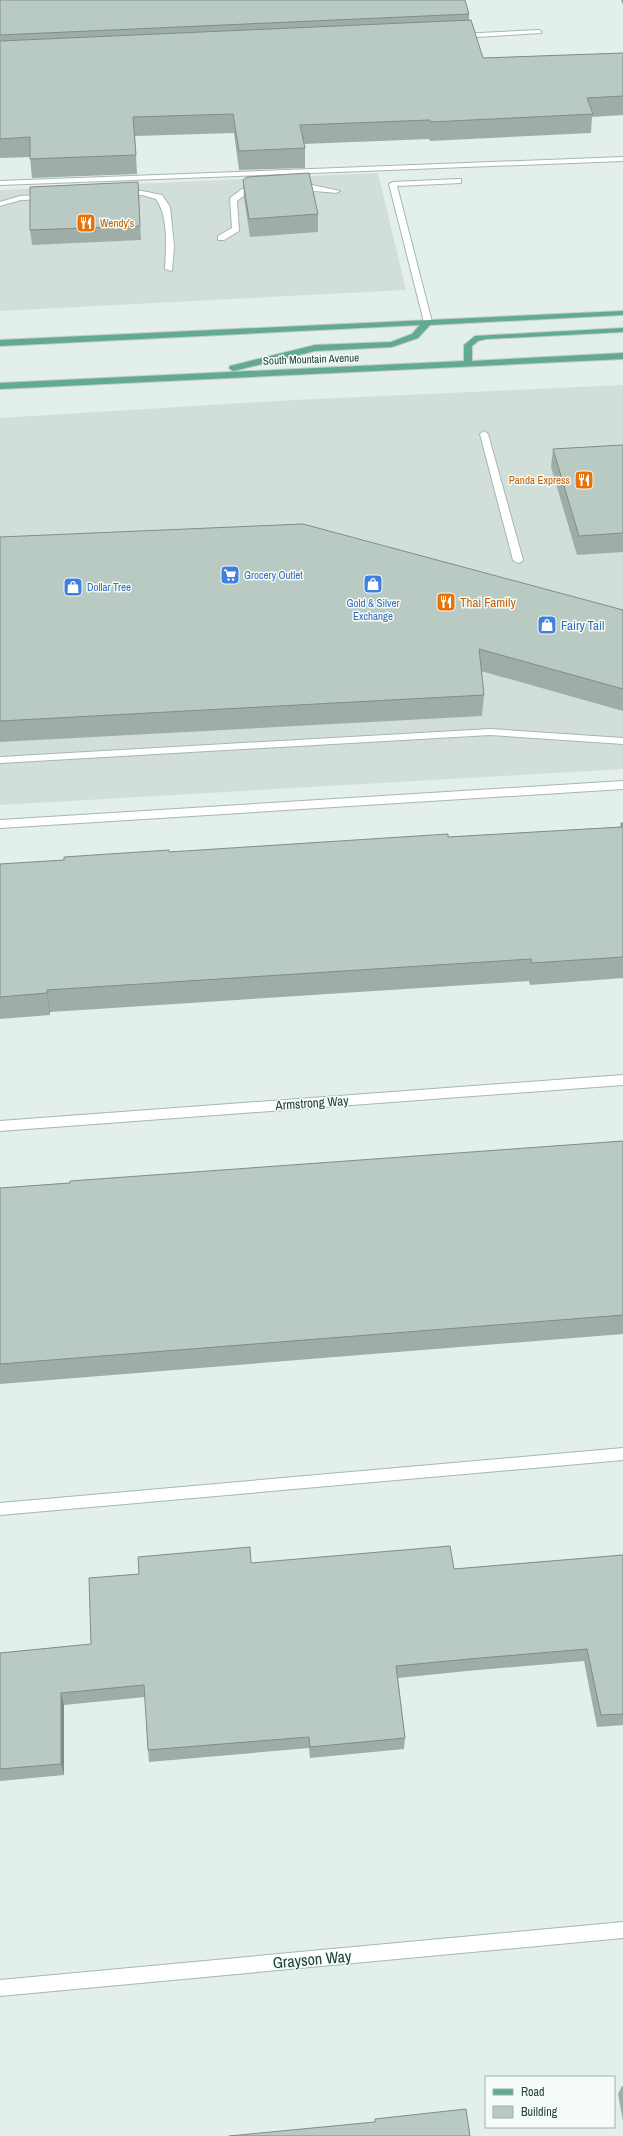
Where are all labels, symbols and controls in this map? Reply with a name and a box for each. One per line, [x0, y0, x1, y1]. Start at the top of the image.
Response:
restaurant icon: Wendy's [75, 212, 97, 234]
place label: Wendy's [100, 216, 135, 230]
street label: South Mountain Avenue [263, 350, 359, 368]
restaurant icon: Panda Express [573, 469, 595, 491]
place label: Panda Express [509, 473, 570, 487]
supermarket icon: Grocery Outlet [219, 564, 241, 586]
place label: Grocery Outlet [244, 568, 303, 582]
shop icon: Gold & Silver Exchange [362, 573, 384, 595]
shop icon: Dollar Tree [62, 576, 84, 598]
place label: Dollar Tree [87, 580, 131, 594]
restaurant icon: Thai Family [435, 591, 457, 613]
place label: Thai Family [460, 594, 516, 611]
place label: Gold & Silver Exchange [346, 596, 400, 623]
shop icon: Fairy Tail [536, 614, 558, 636]
place label: Fairy Tail [561, 617, 604, 634]
street label: Armstrong Way [274, 1092, 350, 1114]
street label: Grayson Way [272, 1945, 353, 1973]
legend [485, 2076, 615, 2128]
text: Road [521, 2084, 545, 2100]
text: Building [521, 2104, 558, 2120]

